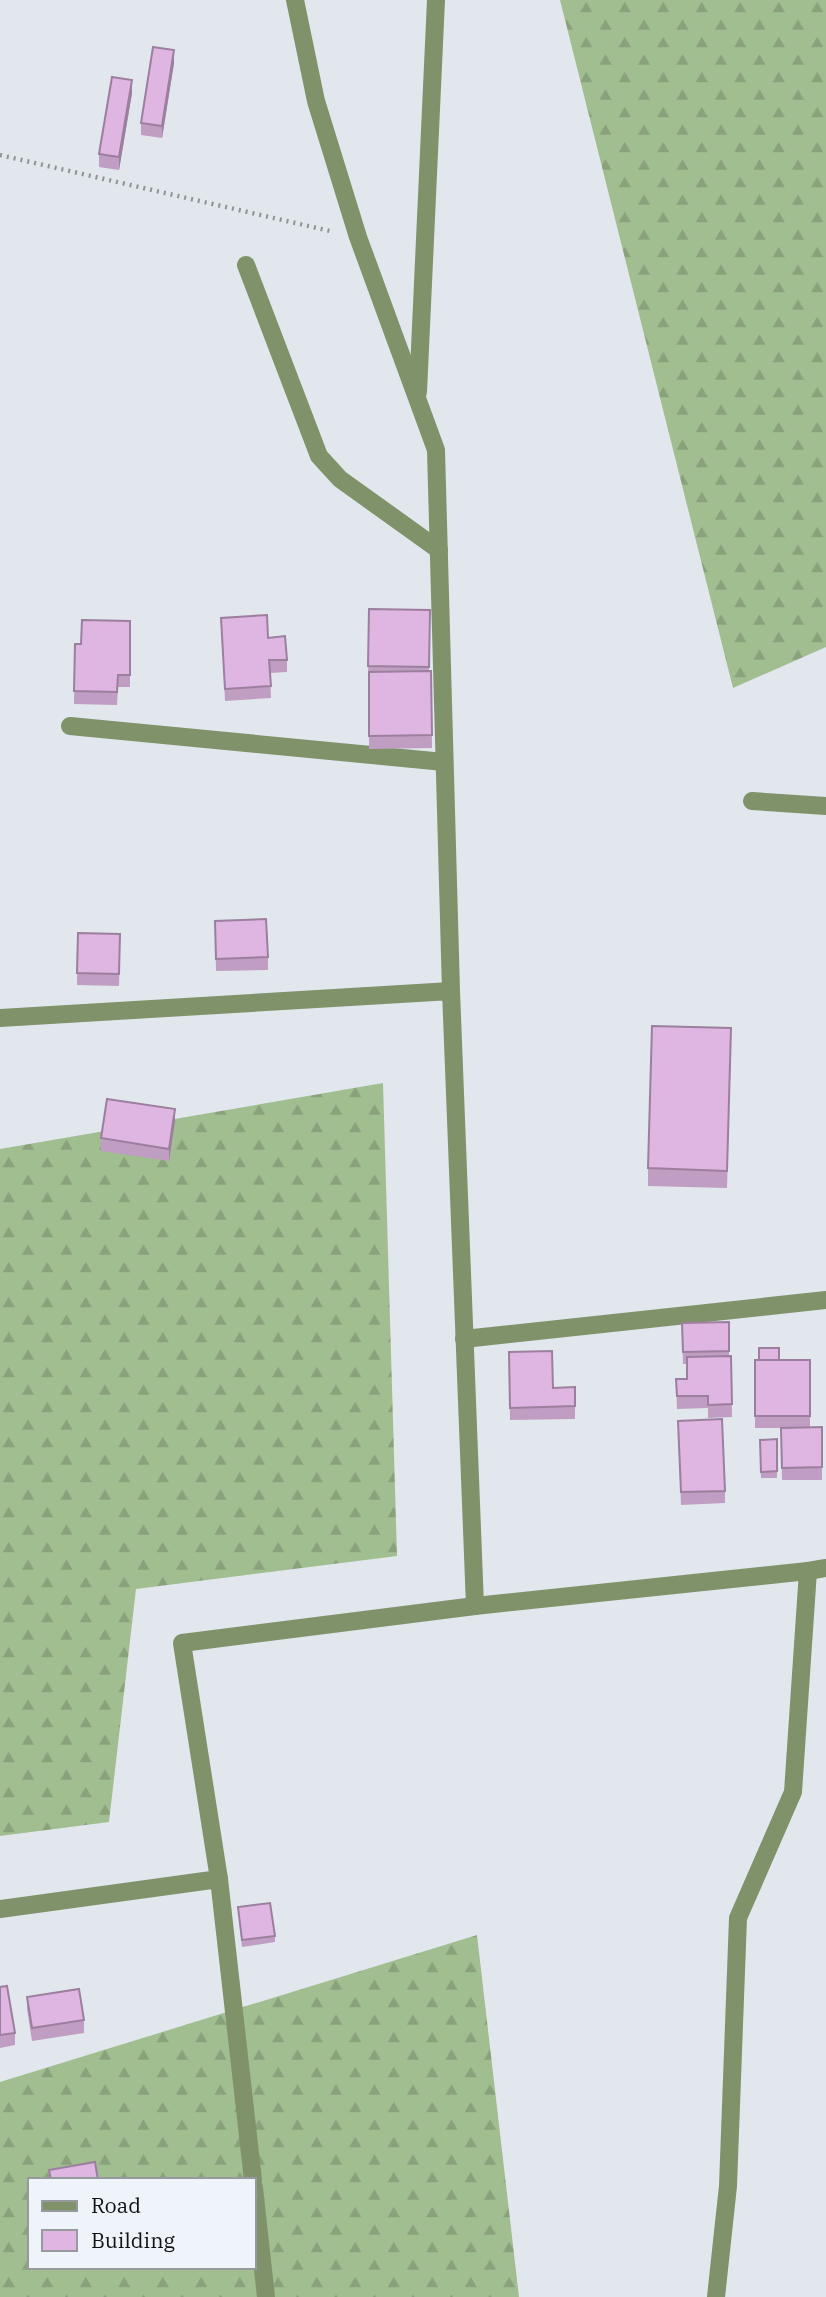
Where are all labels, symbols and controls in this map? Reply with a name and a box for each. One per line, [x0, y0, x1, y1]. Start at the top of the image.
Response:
legend [28, 2178, 256, 2269]
text: Road [91, 2191, 141, 2219]
text: Building [91, 2226, 176, 2254]

